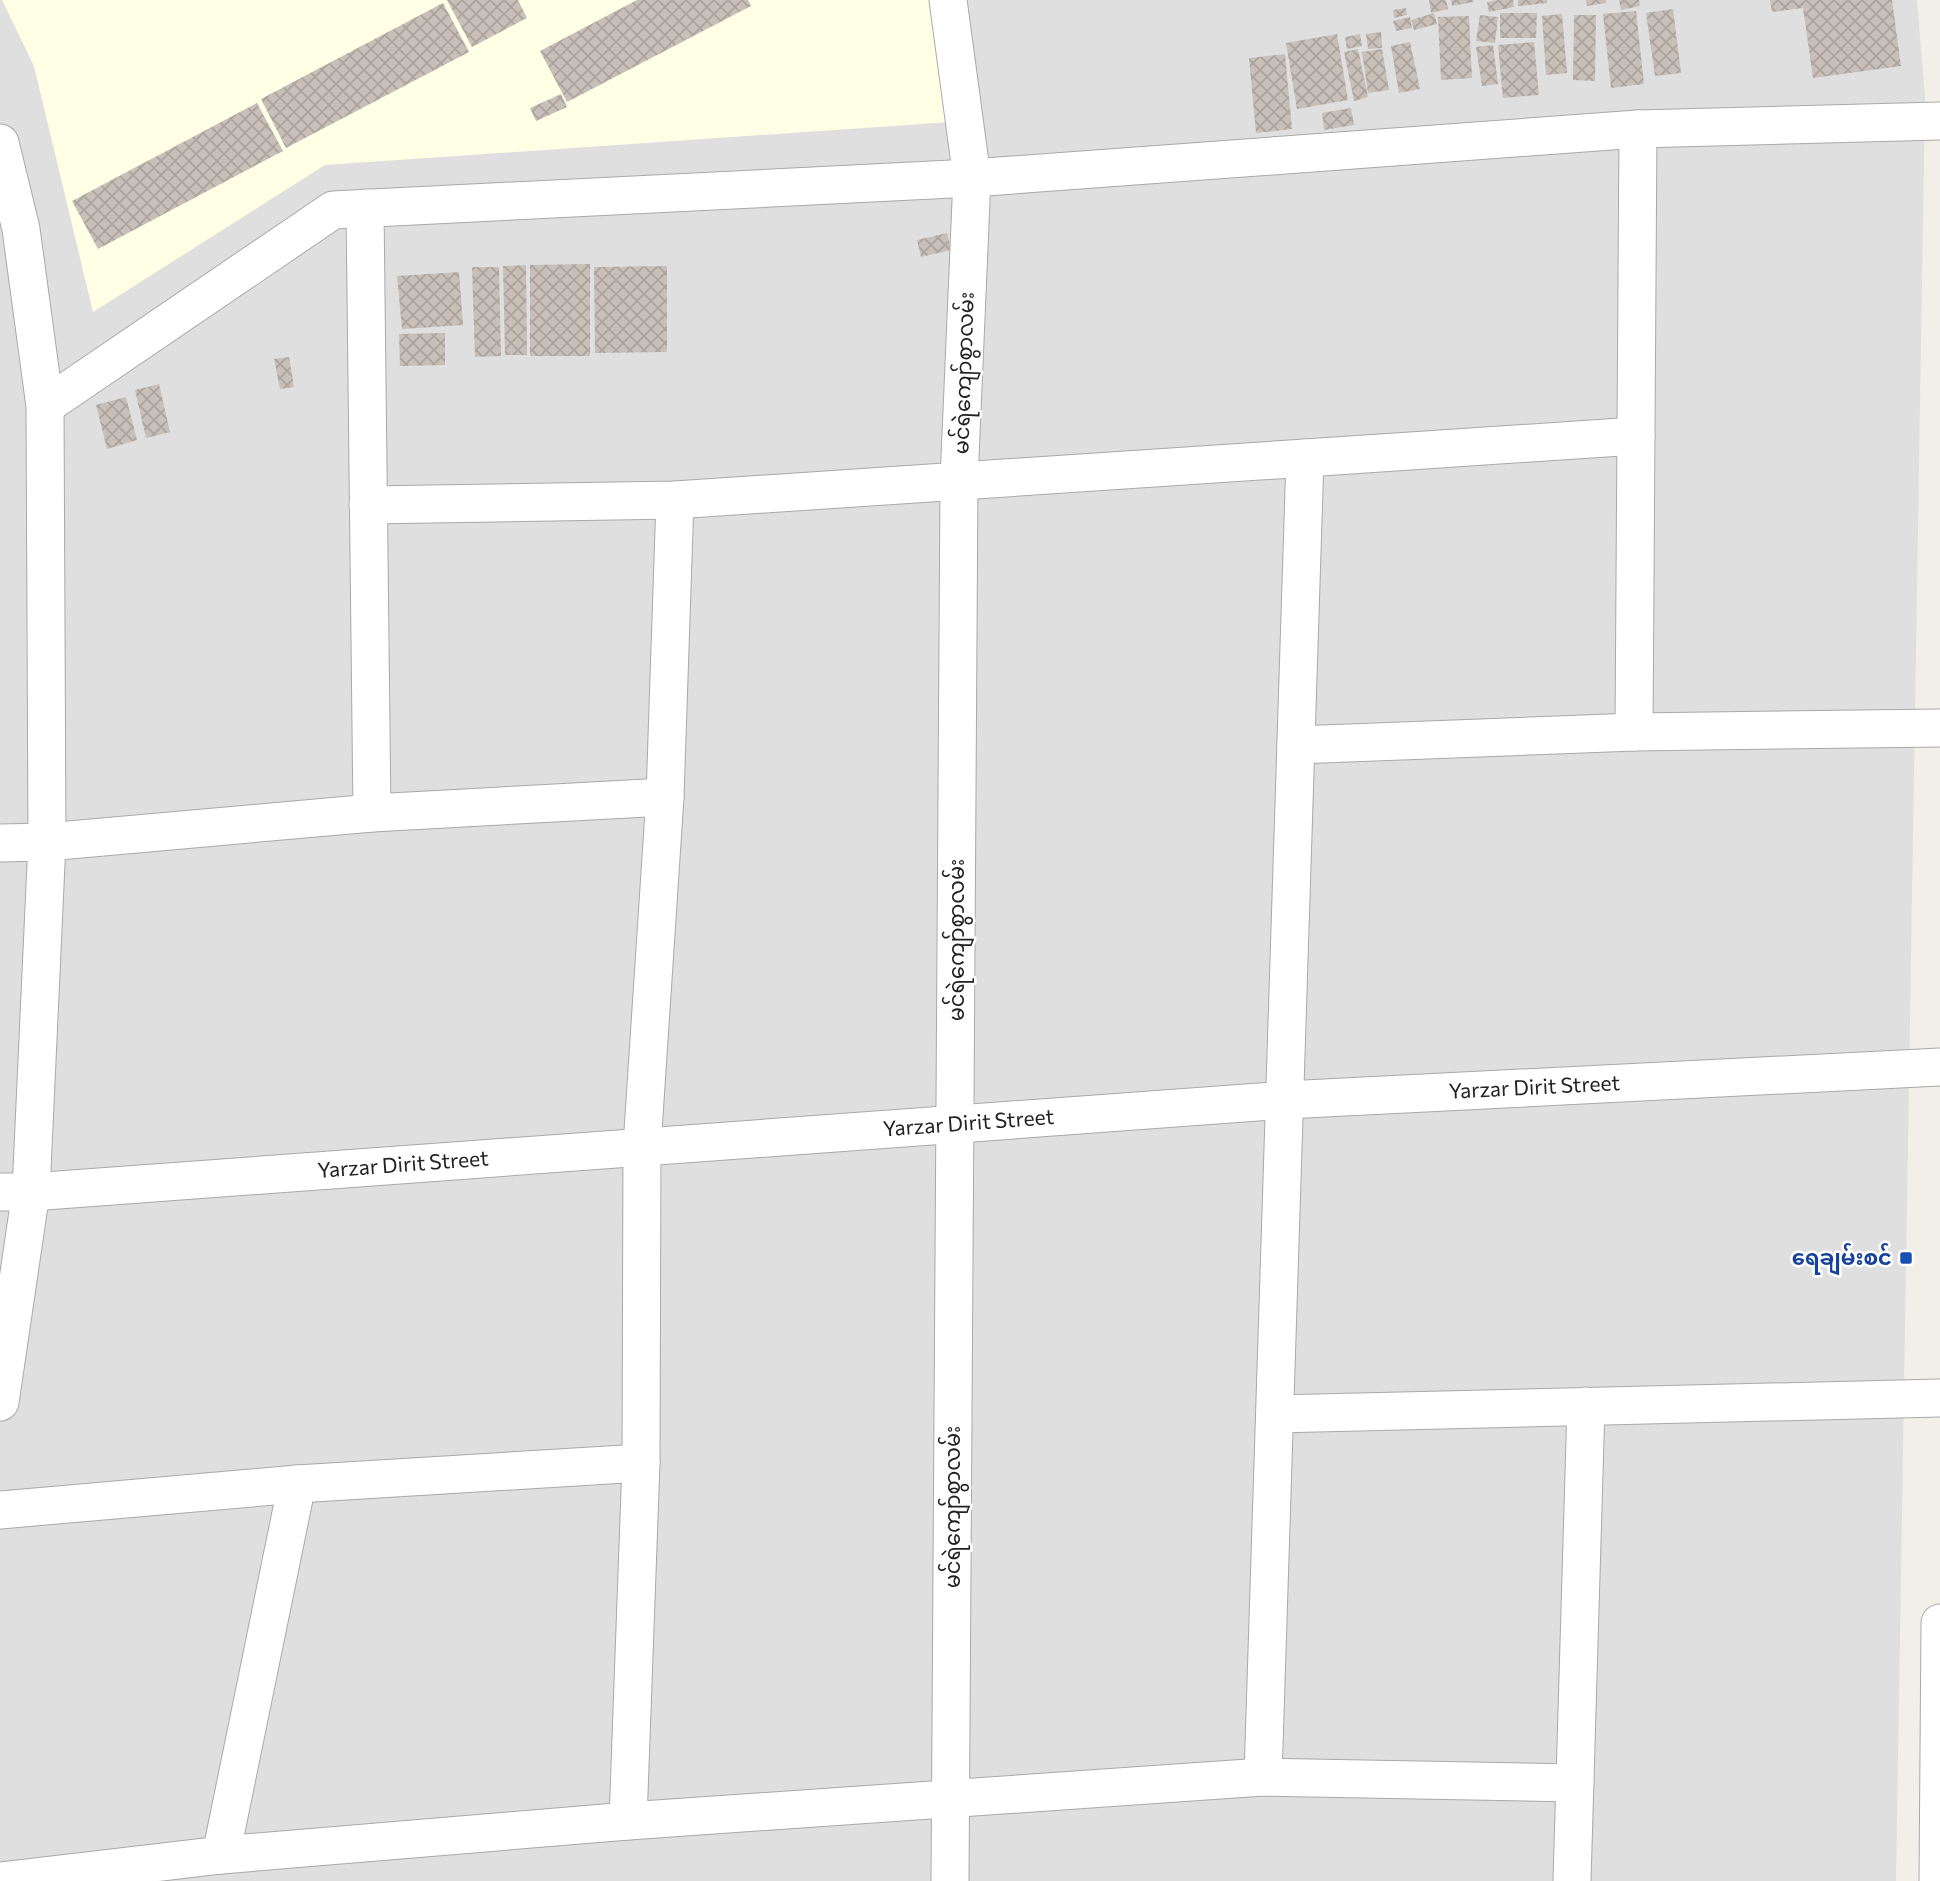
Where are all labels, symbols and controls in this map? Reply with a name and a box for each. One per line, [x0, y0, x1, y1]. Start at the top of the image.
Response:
street label: မင်ရဲကျော်စွာလမ်း [945, 291, 985, 455]
street label: မင်ရဲကျော်စွာလမ်း [941, 859, 975, 1021]
street label: Yarzar Dirit Street [1448, 1069, 1621, 1103]
street label: Yarzar Dirit Street [882, 1103, 1055, 1140]
street label: Yarzar Dirit Street [316, 1144, 489, 1182]
place label: ရေချမ်းစင် [1792, 1242, 1892, 1276]
marker: ရေချမ်းစင် [1898, 1250, 1914, 1266]
street label: မင်ရဲကျော်စွာလမ်း [937, 1426, 971, 1588]

